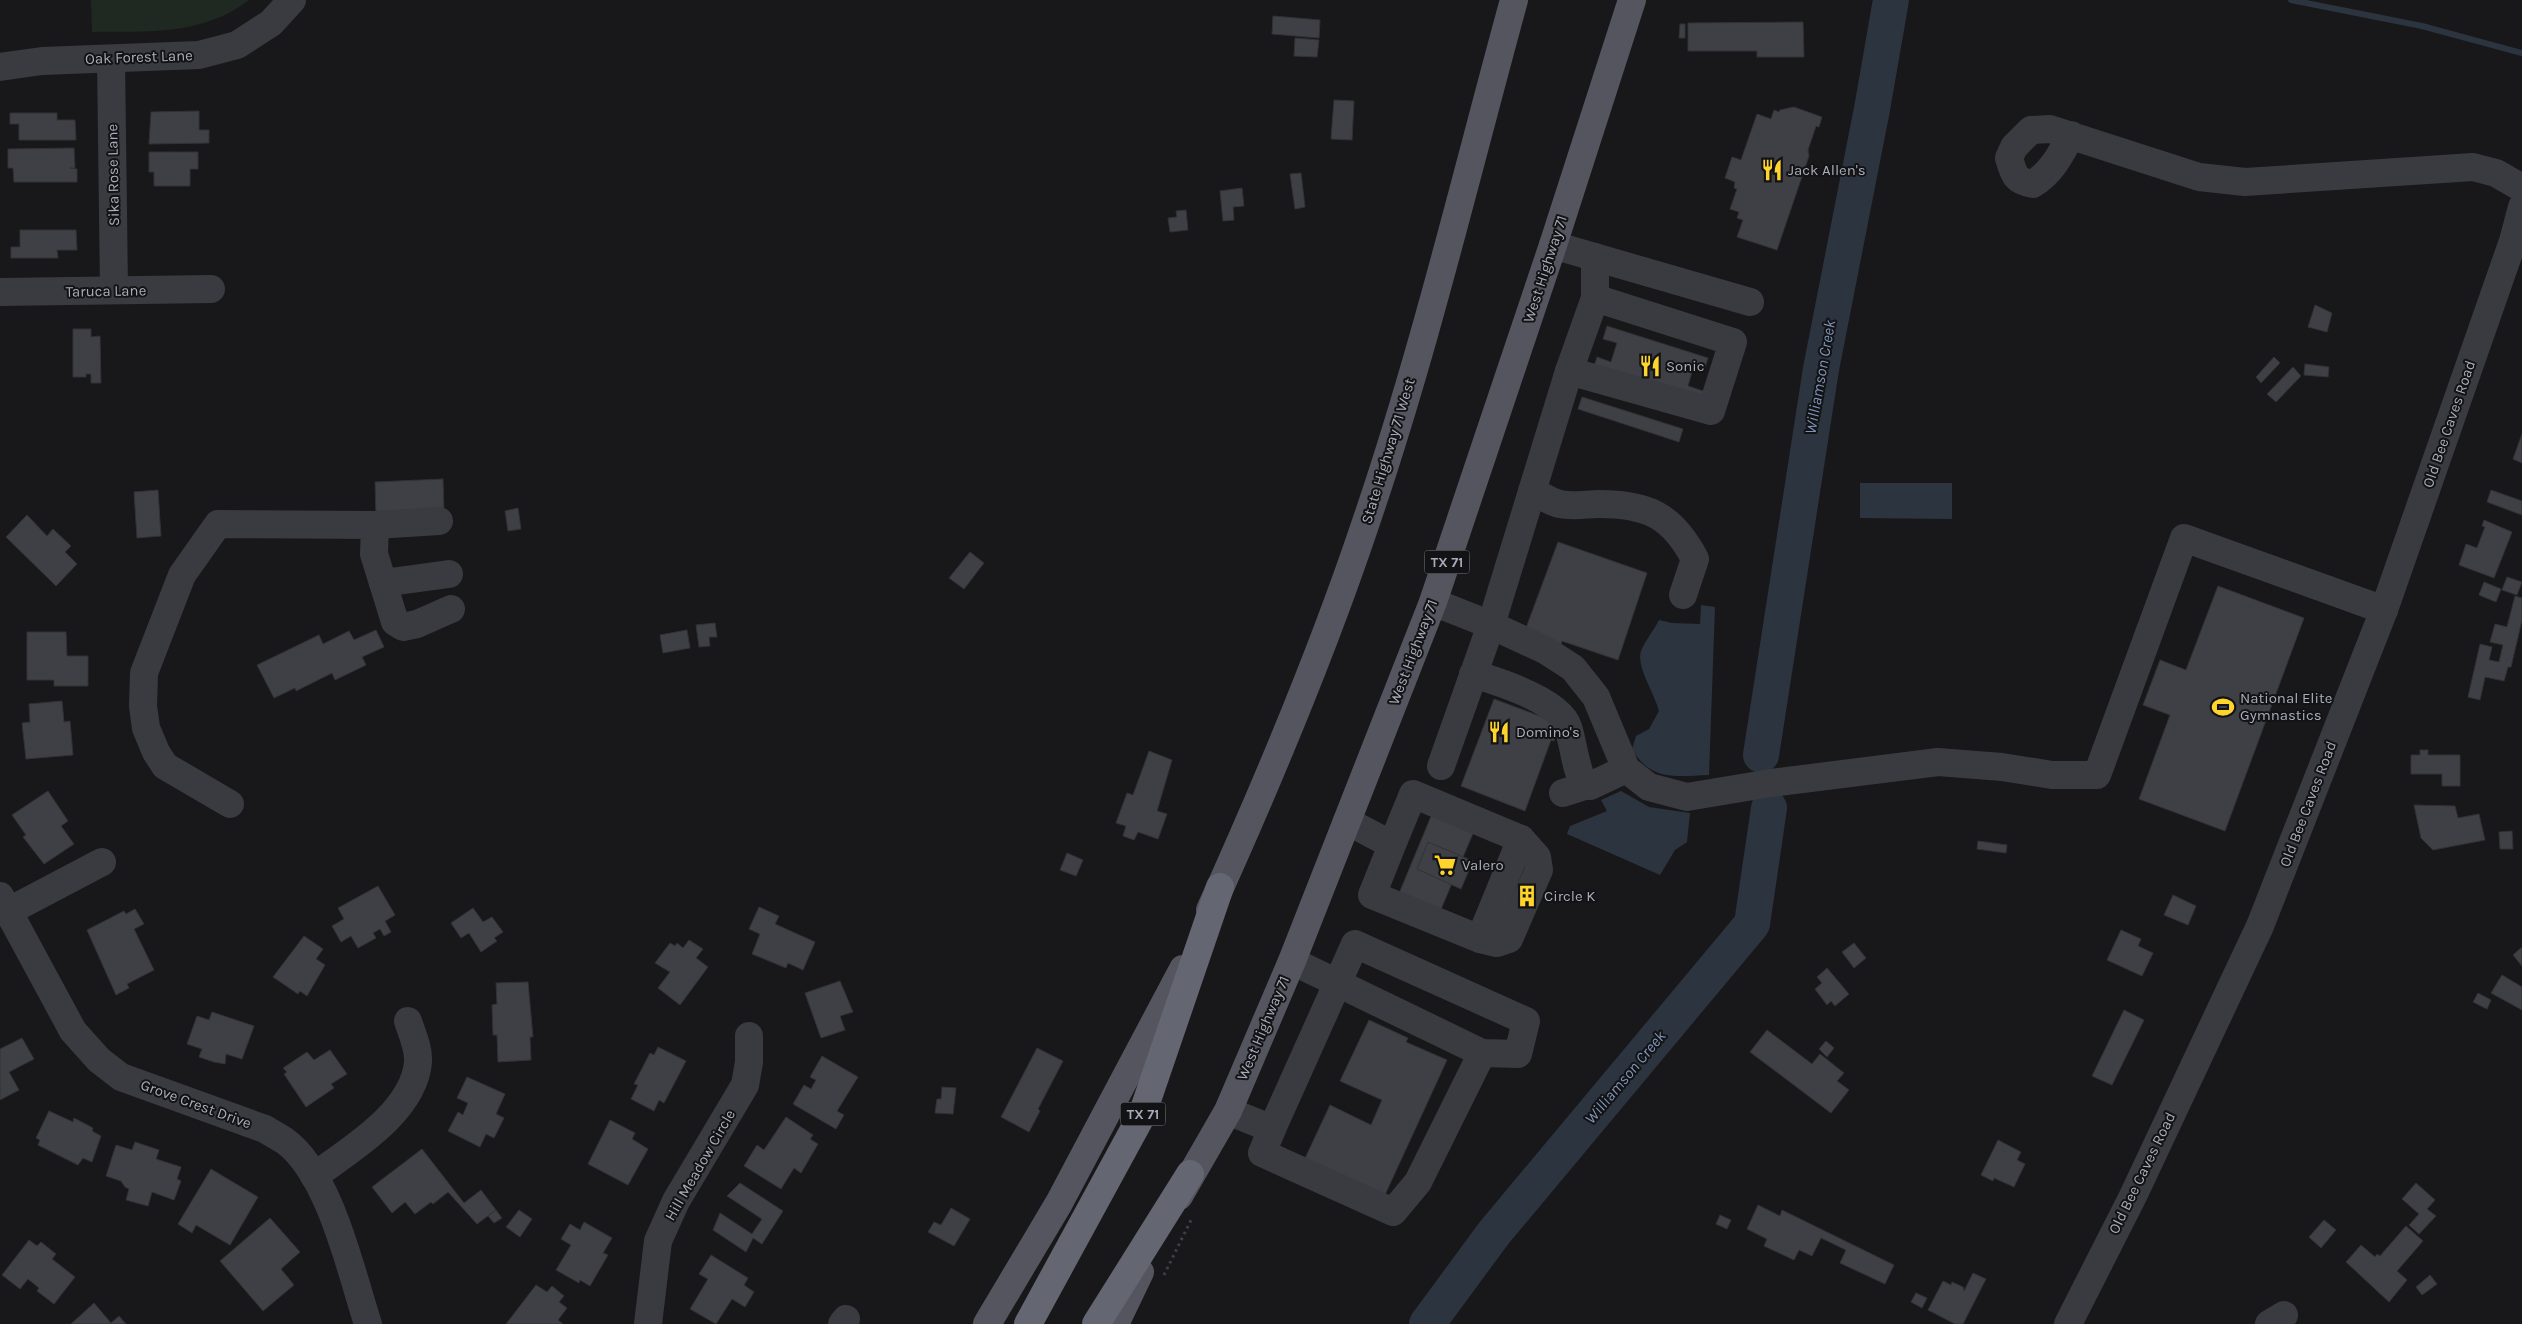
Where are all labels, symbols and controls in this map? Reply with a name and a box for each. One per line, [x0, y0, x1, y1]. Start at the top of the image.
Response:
street label: Oak Forest Lane [85, 46, 193, 68]
street label: Sika Rose Lane [103, 124, 123, 226]
restaurant icon: Jack Allen's [1759, 157, 1785, 183]
place label: Jack Allen's [1788, 161, 1866, 179]
street label: West Highway 71 [1519, 213, 1571, 325]
street label: Taruca Lane [66, 281, 146, 301]
water label: Williamson Creek [1801, 317, 1840, 436]
restaurant icon: Sonic [1637, 353, 1663, 379]
place label: Sonic [1666, 357, 1705, 375]
street label: Old Bee Caves Road [2419, 358, 2479, 490]
street label: State Highway 71 West [1357, 376, 1419, 526]
road number: TX 71 [1424, 550, 1470, 574]
street label: West Highway 71 [1385, 597, 1441, 707]
place label: National Elite Gymnastics [2240, 689, 2332, 724]
sports icon: National Elite Gymnastics [2210, 694, 2236, 720]
restaurant icon: Domino's [1486, 719, 1512, 745]
place label: Domino's [1516, 723, 1580, 741]
street label: Old Bee Caves Road [2276, 739, 2340, 869]
supermarket icon: Valero [1432, 852, 1458, 878]
place label: Valero [1462, 856, 1504, 874]
building icon: Circle K [1514, 883, 1540, 909]
place label: Circle K [1544, 887, 1595, 905]
street label: West Highway 71 [1233, 973, 1293, 1083]
water label: Williamson Creek [1580, 1026, 1670, 1127]
street label: Grove Crest Drive [138, 1076, 254, 1132]
road number: TX 71 [1120, 1102, 1166, 1126]
street label: Hill Meadow Circle [661, 1106, 739, 1224]
street label: Old Bee Caves Road [2105, 1109, 2179, 1237]

